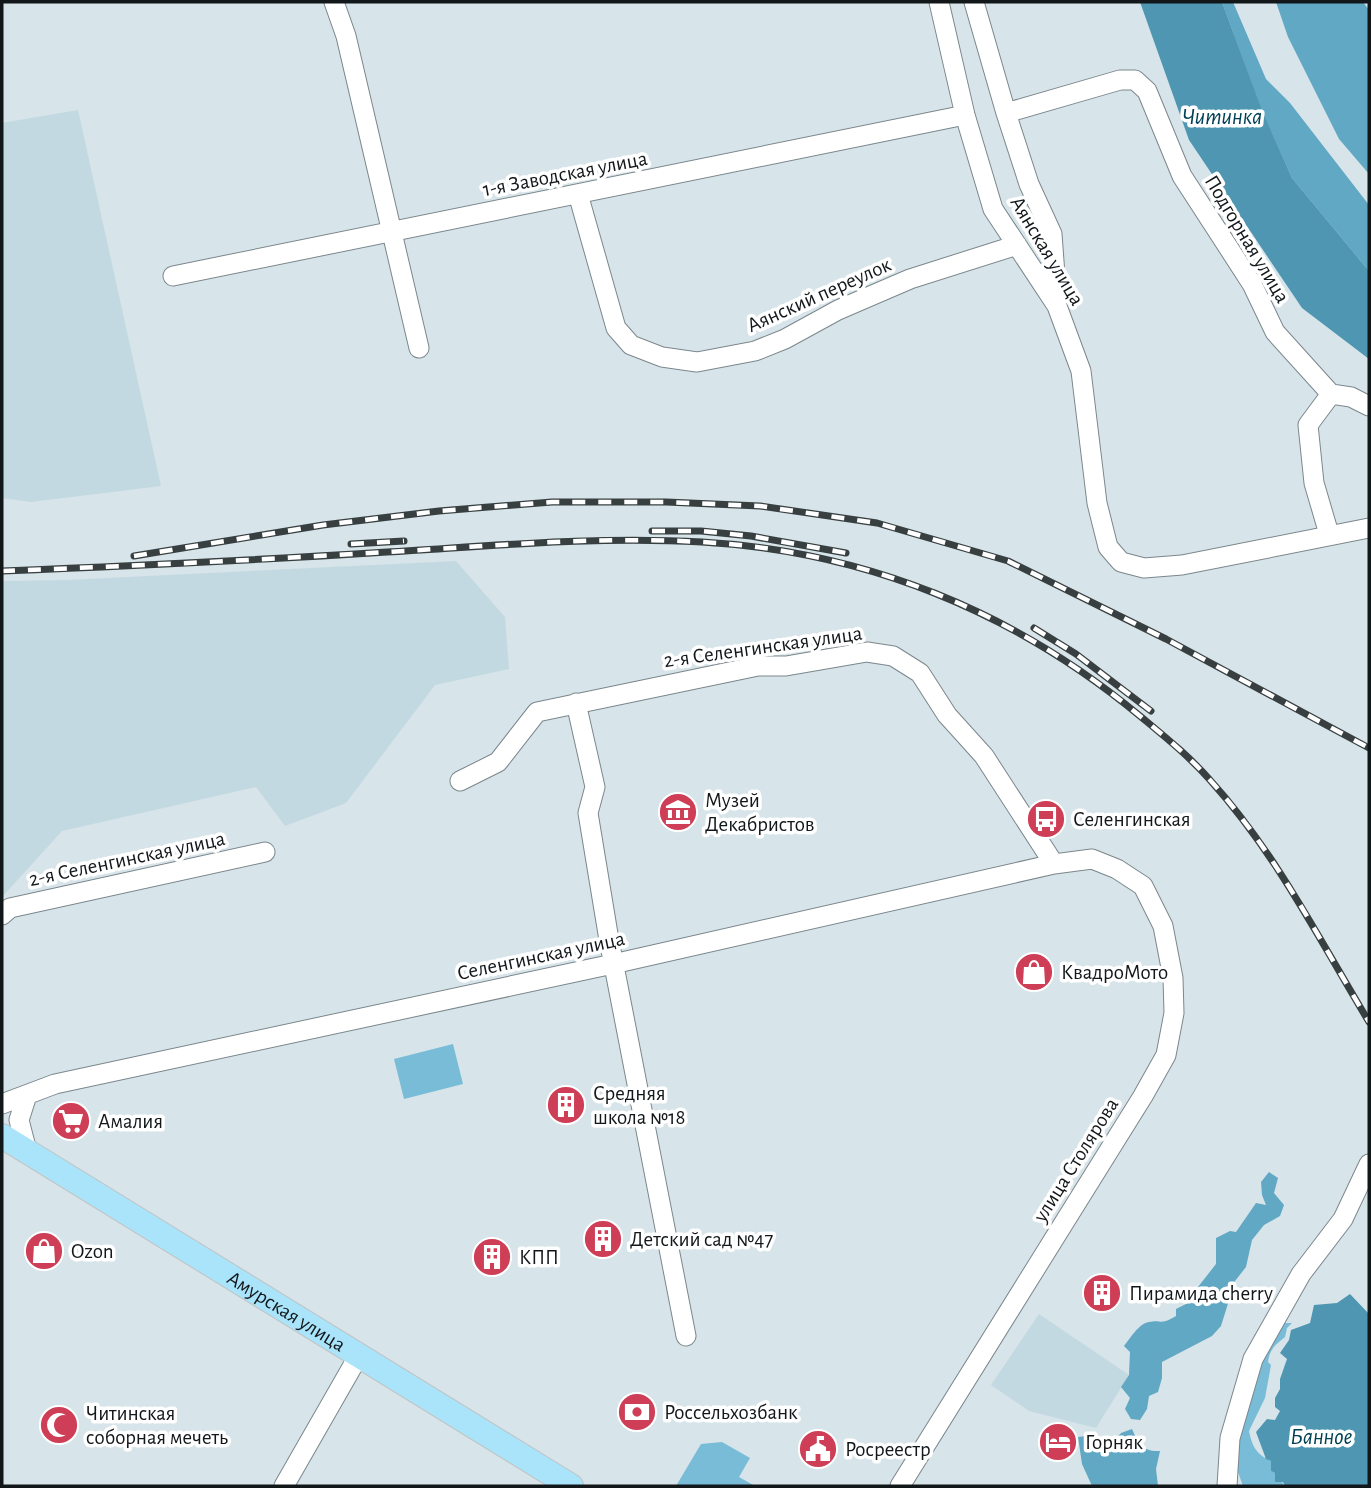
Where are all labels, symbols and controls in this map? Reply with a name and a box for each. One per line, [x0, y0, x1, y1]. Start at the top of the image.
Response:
water label: Читинка [1182, 106, 1262, 129]
street label: 1-я Заводская улица [481, 148, 649, 200]
street label: Подгорная улица [1201, 171, 1294, 307]
street label: Аянская улица [1006, 193, 1088, 309]
street label: Аянский переулок [744, 254, 894, 336]
street label: 2-я Селенгинская улица [662, 623, 864, 671]
place label: Музей Декабристов [705, 790, 814, 835]
museum icon: Музей Декабристов [657, 791, 699, 833]
bus stop icon: Селенгинская [1025, 798, 1067, 840]
place label: Селенгинская [1073, 809, 1191, 830]
street label: 2-я Селенгинская улица [27, 828, 227, 890]
street label: Селенгинская улица [455, 928, 627, 984]
shop icon: КвадроМото [1013, 951, 1055, 993]
place label: КвадроМото [1061, 962, 1168, 983]
place label: Средняя школа №18 [593, 1083, 685, 1128]
building icon: Средняя школа №18 [545, 1084, 587, 1126]
street label: улица Столярова [1029, 1094, 1123, 1226]
supermarket icon: Амалия [50, 1100, 92, 1142]
place label: Амалия [98, 1111, 163, 1132]
building icon: Детский сад №47 [582, 1218, 624, 1260]
place label: Детский сад №47 [630, 1229, 773, 1250]
shop icon: Ozon [23, 1230, 65, 1272]
building icon: КПП [471, 1236, 513, 1278]
place label: Ozon [71, 1241, 114, 1262]
place label: КПП [519, 1247, 559, 1268]
street label: Амурская улица [224, 1267, 350, 1355]
building icon: Пирамида cherry [1081, 1272, 1123, 1314]
place label: Пирамида cherry [1129, 1283, 1273, 1304]
bank icon: Россельхозбанк [616, 1391, 658, 1433]
place label: Россельхозбанк [664, 1402, 798, 1423]
place label: Читинская соборная мечеть [86, 1403, 228, 1448]
mosque icon: Читинская соборная мечеть [38, 1404, 80, 1446]
hotel icon: Горняк [1037, 1421, 1079, 1463]
water label: Банное [1290, 1426, 1352, 1449]
public building icon: Росреестр [797, 1428, 839, 1470]
place label: Горняк [1085, 1432, 1143, 1453]
place label: Росреестр [845, 1439, 931, 1460]

